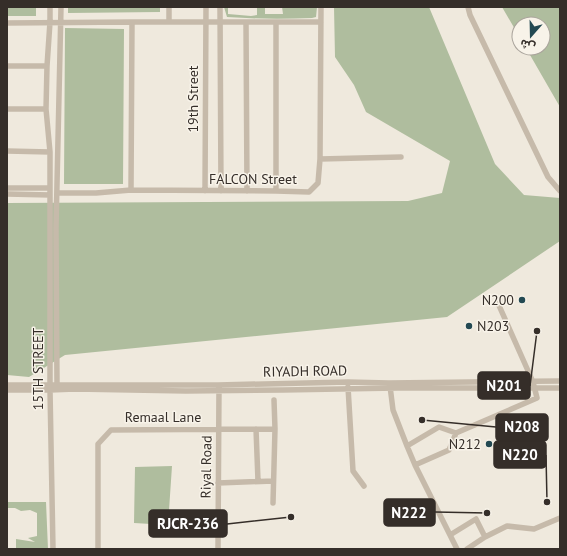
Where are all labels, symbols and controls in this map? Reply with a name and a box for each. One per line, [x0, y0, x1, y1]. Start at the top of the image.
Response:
north arrow [511, 16, 551, 56]
text: ش [518, 36, 537, 55]
street label: 19th Street [184, 65, 202, 133]
street label: FALCON Street [209, 170, 297, 188]
place label: N200 [482, 291, 514, 309]
marker: N200 [517, 295, 527, 305]
place label: N203 [477, 317, 509, 335]
marker: N203 [464, 321, 474, 331]
street label: 15TH STREET [29, 328, 47, 410]
street label: RIYADH ROAD [263, 361, 347, 381]
callout: N201 [478, 372, 530, 399]
text: N201 [486, 376, 522, 395]
street label: Remaal Lane [125, 408, 201, 426]
callout: N208 [496, 414, 548, 441]
text: N208 [504, 417, 540, 436]
street label: Riyal Road [196, 435, 216, 499]
place label: N212 [449, 435, 481, 453]
marker: N212 [484, 439, 494, 449]
callout: N220 [494, 441, 546, 468]
text: N220 [502, 445, 538, 464]
callout: N222 [384, 499, 435, 526]
text: N222 [391, 503, 427, 522]
callout: RJCR-236 [149, 510, 227, 537]
text: RJCR-236 [157, 514, 219, 533]

